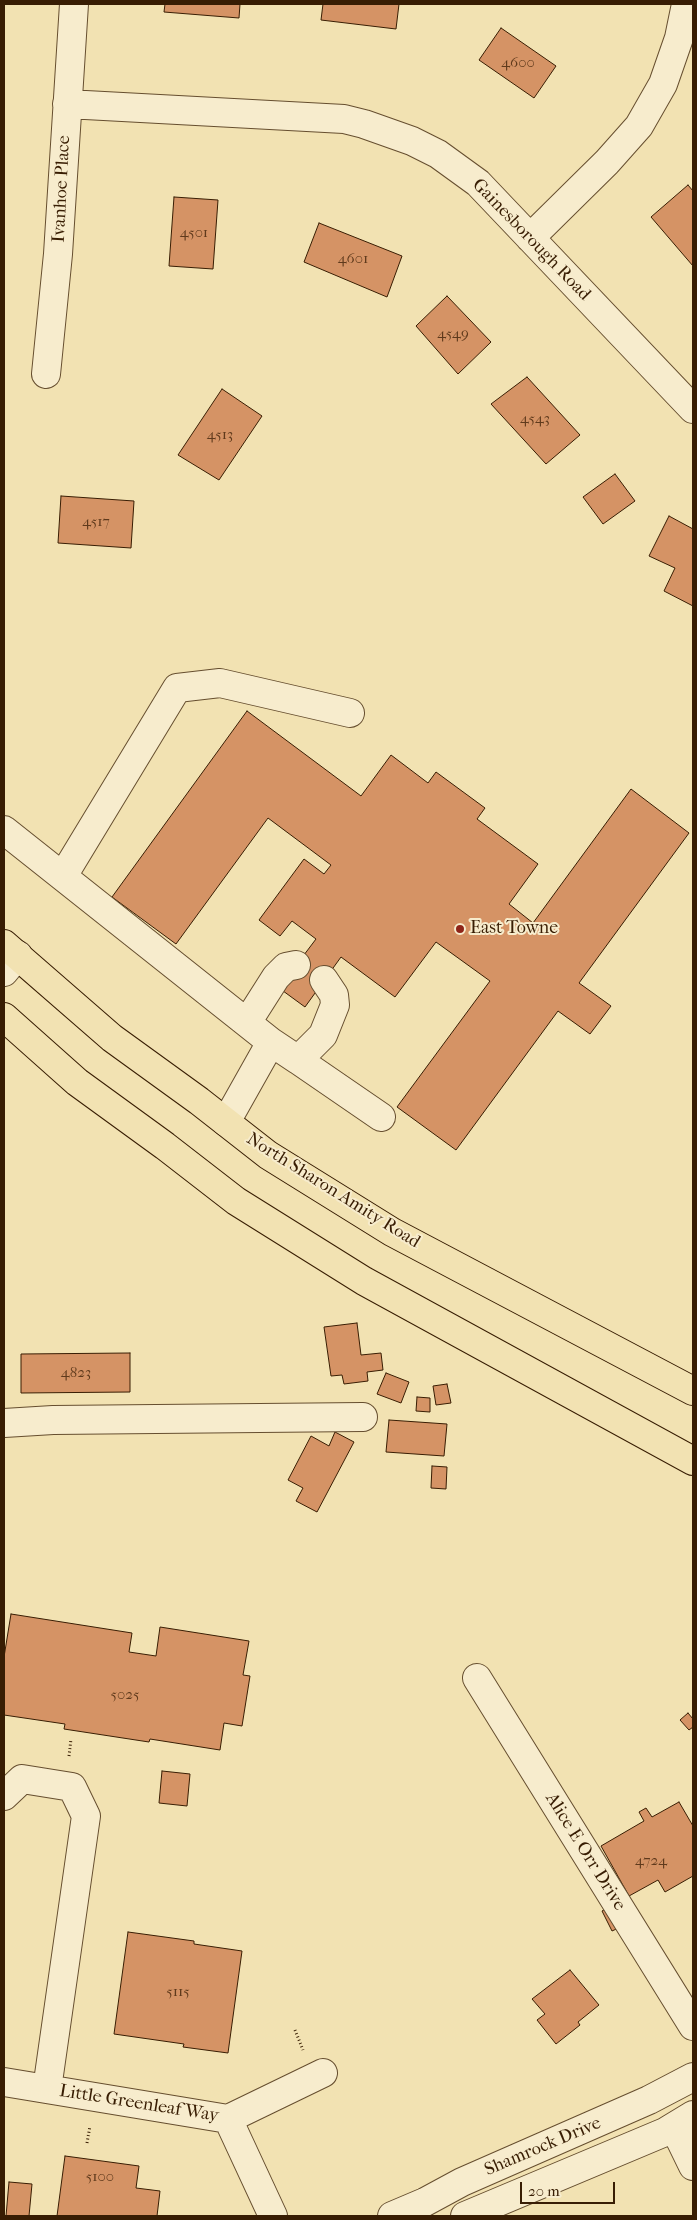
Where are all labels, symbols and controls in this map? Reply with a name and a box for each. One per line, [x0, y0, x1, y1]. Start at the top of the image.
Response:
house number: 4600 [501, 54, 535, 72]
street label: Ivanhoe Place [48, 135, 76, 243]
street label: Gainesborough Road [467, 175, 595, 305]
house number: 4501 [180, 224, 208, 242]
house number: 4601 [338, 250, 368, 268]
house number: 4549 [437, 325, 469, 343]
house number: 4543 [520, 410, 550, 428]
house number: 4513 [207, 426, 233, 444]
house number: 4517 [82, 513, 110, 531]
place label: East Towne [470, 918, 558, 940]
marker: East Towne [454, 923, 466, 935]
street label: North Sharon Amity Road [242, 1129, 424, 1253]
house number: 4823 [61, 1364, 91, 1382]
house number: 5025 [111, 1686, 139, 1704]
street label: Alice E Orr Drive [540, 1789, 630, 1915]
house number: 4724 [635, 1852, 667, 1870]
house number: 5115 [166, 1983, 190, 2001]
street label: Little Greenleaf Way [58, 2081, 220, 2127]
street label: Shamrock Drive [482, 2113, 604, 2181]
house number: 5100 [86, 2168, 114, 2186]
scale bar [522, 2172, 617, 2204]
text: 20 m [528, 2182, 560, 2200]

